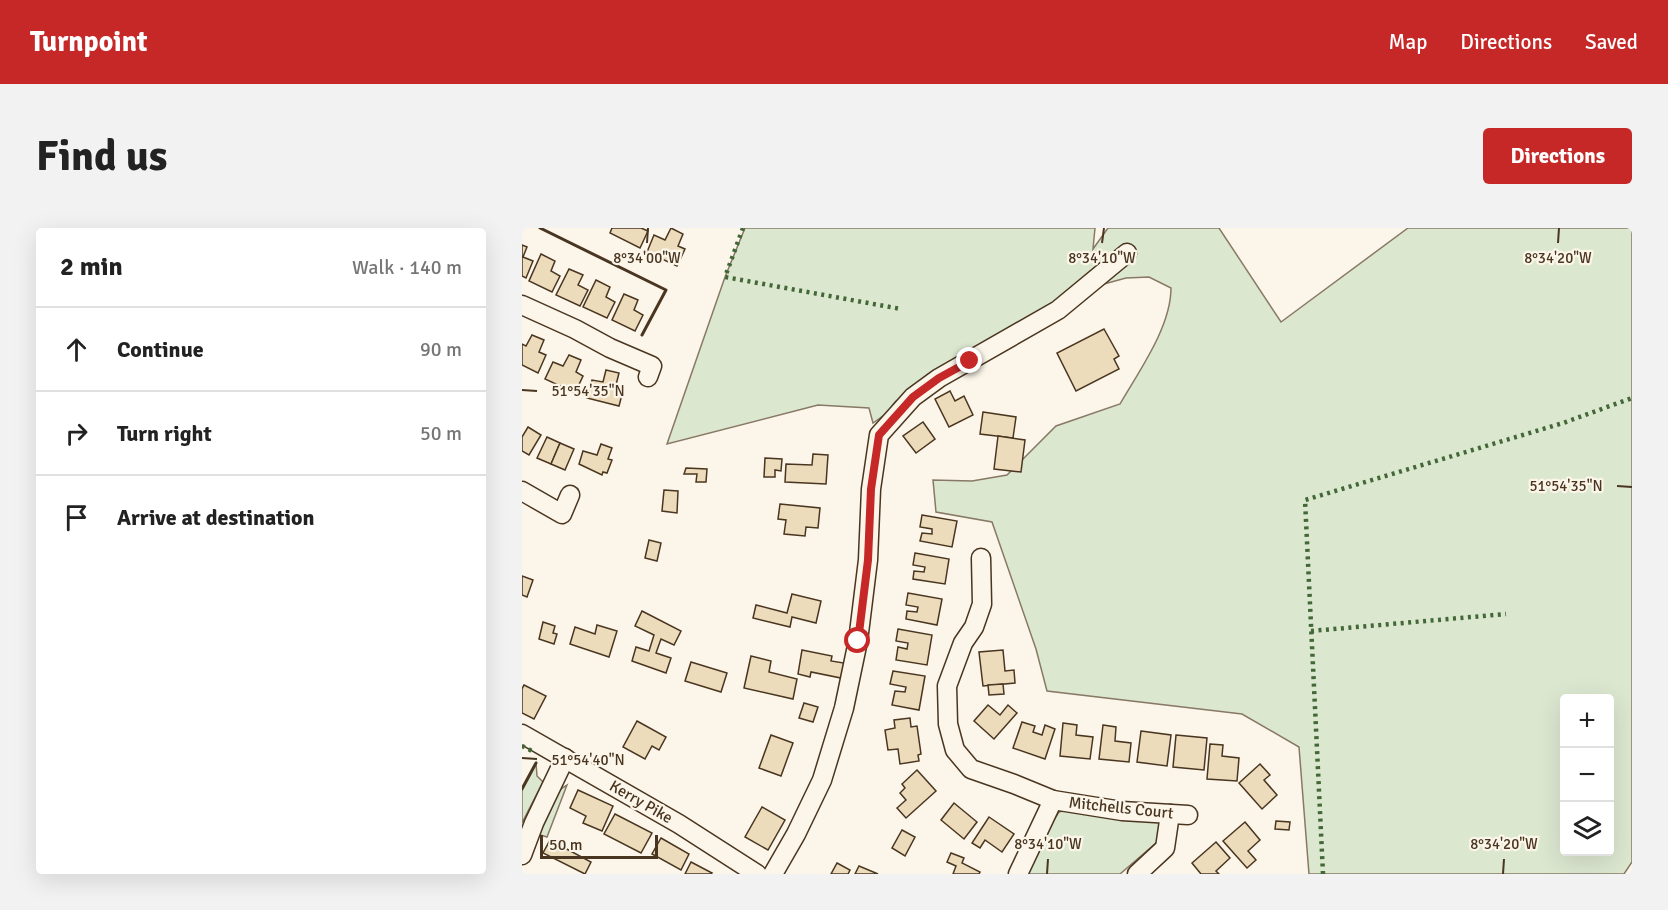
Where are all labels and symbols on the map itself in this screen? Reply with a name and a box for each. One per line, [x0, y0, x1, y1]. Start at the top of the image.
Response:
text: 8°34'00"W [613, 249, 681, 267]
text: 8°34'10"W [1068, 249, 1136, 267]
text: 8°34'20"W [1524, 249, 1592, 267]
route end [956, 347, 982, 373]
text: 51°54'35"N [551, 382, 625, 400]
text: 51°54'35"N [1529, 477, 1603, 495]
route start [844, 627, 870, 653]
text: 51°54'40"N [551, 751, 625, 769]
street label: Kerry Pike [606, 776, 676, 828]
street label: Mitchells Court [1068, 793, 1175, 823]
scale bar [540, 832, 658, 860]
text: 8°34'10"W [1014, 835, 1082, 853]
text: 8°34'20"W [1470, 835, 1538, 853]

